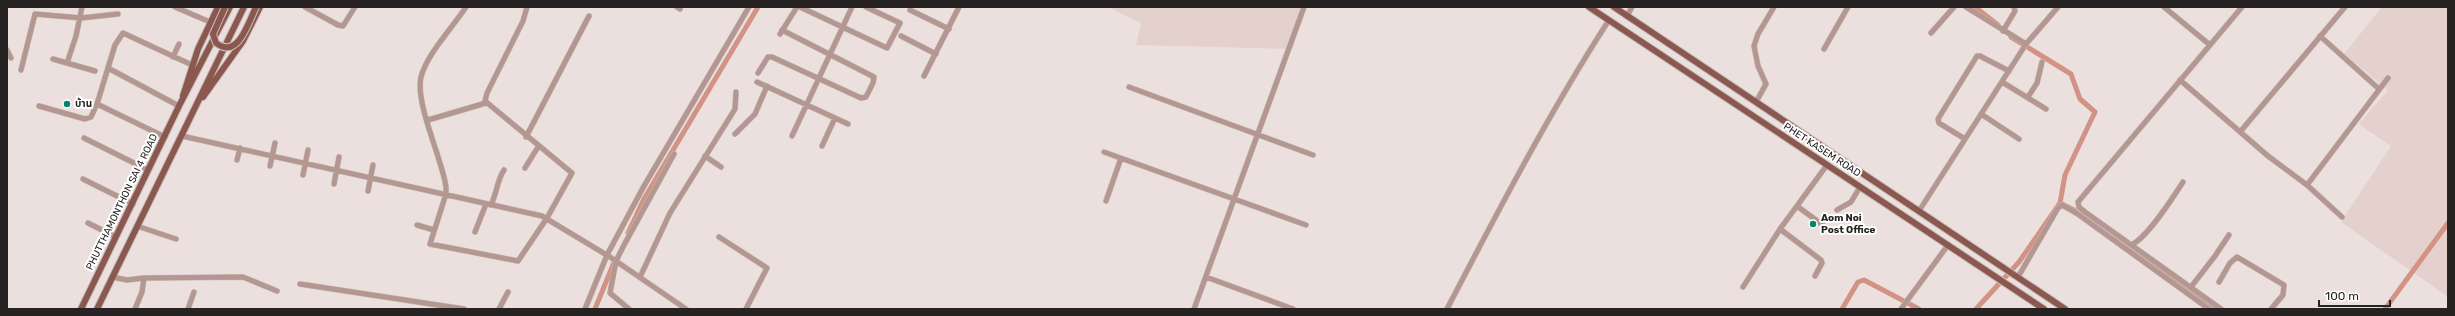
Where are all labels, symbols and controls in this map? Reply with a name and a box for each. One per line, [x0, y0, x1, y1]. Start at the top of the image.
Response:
place label: บ้าน [75, 97, 92, 110]
marker: บ้าน [62, 99, 72, 109]
street label: PHET KASEM ROAD [1781, 121, 1863, 180]
street label: PHUTTHAMONTHON SAI 4 ROAD [84, 132, 160, 272]
place label: Aom Noi Post Office [1821, 212, 1876, 236]
marker: Aom Noi Post Office [1808, 219, 1818, 229]
scale bar [2319, 282, 2390, 308]
text: 100 m [2325, 289, 2359, 303]

